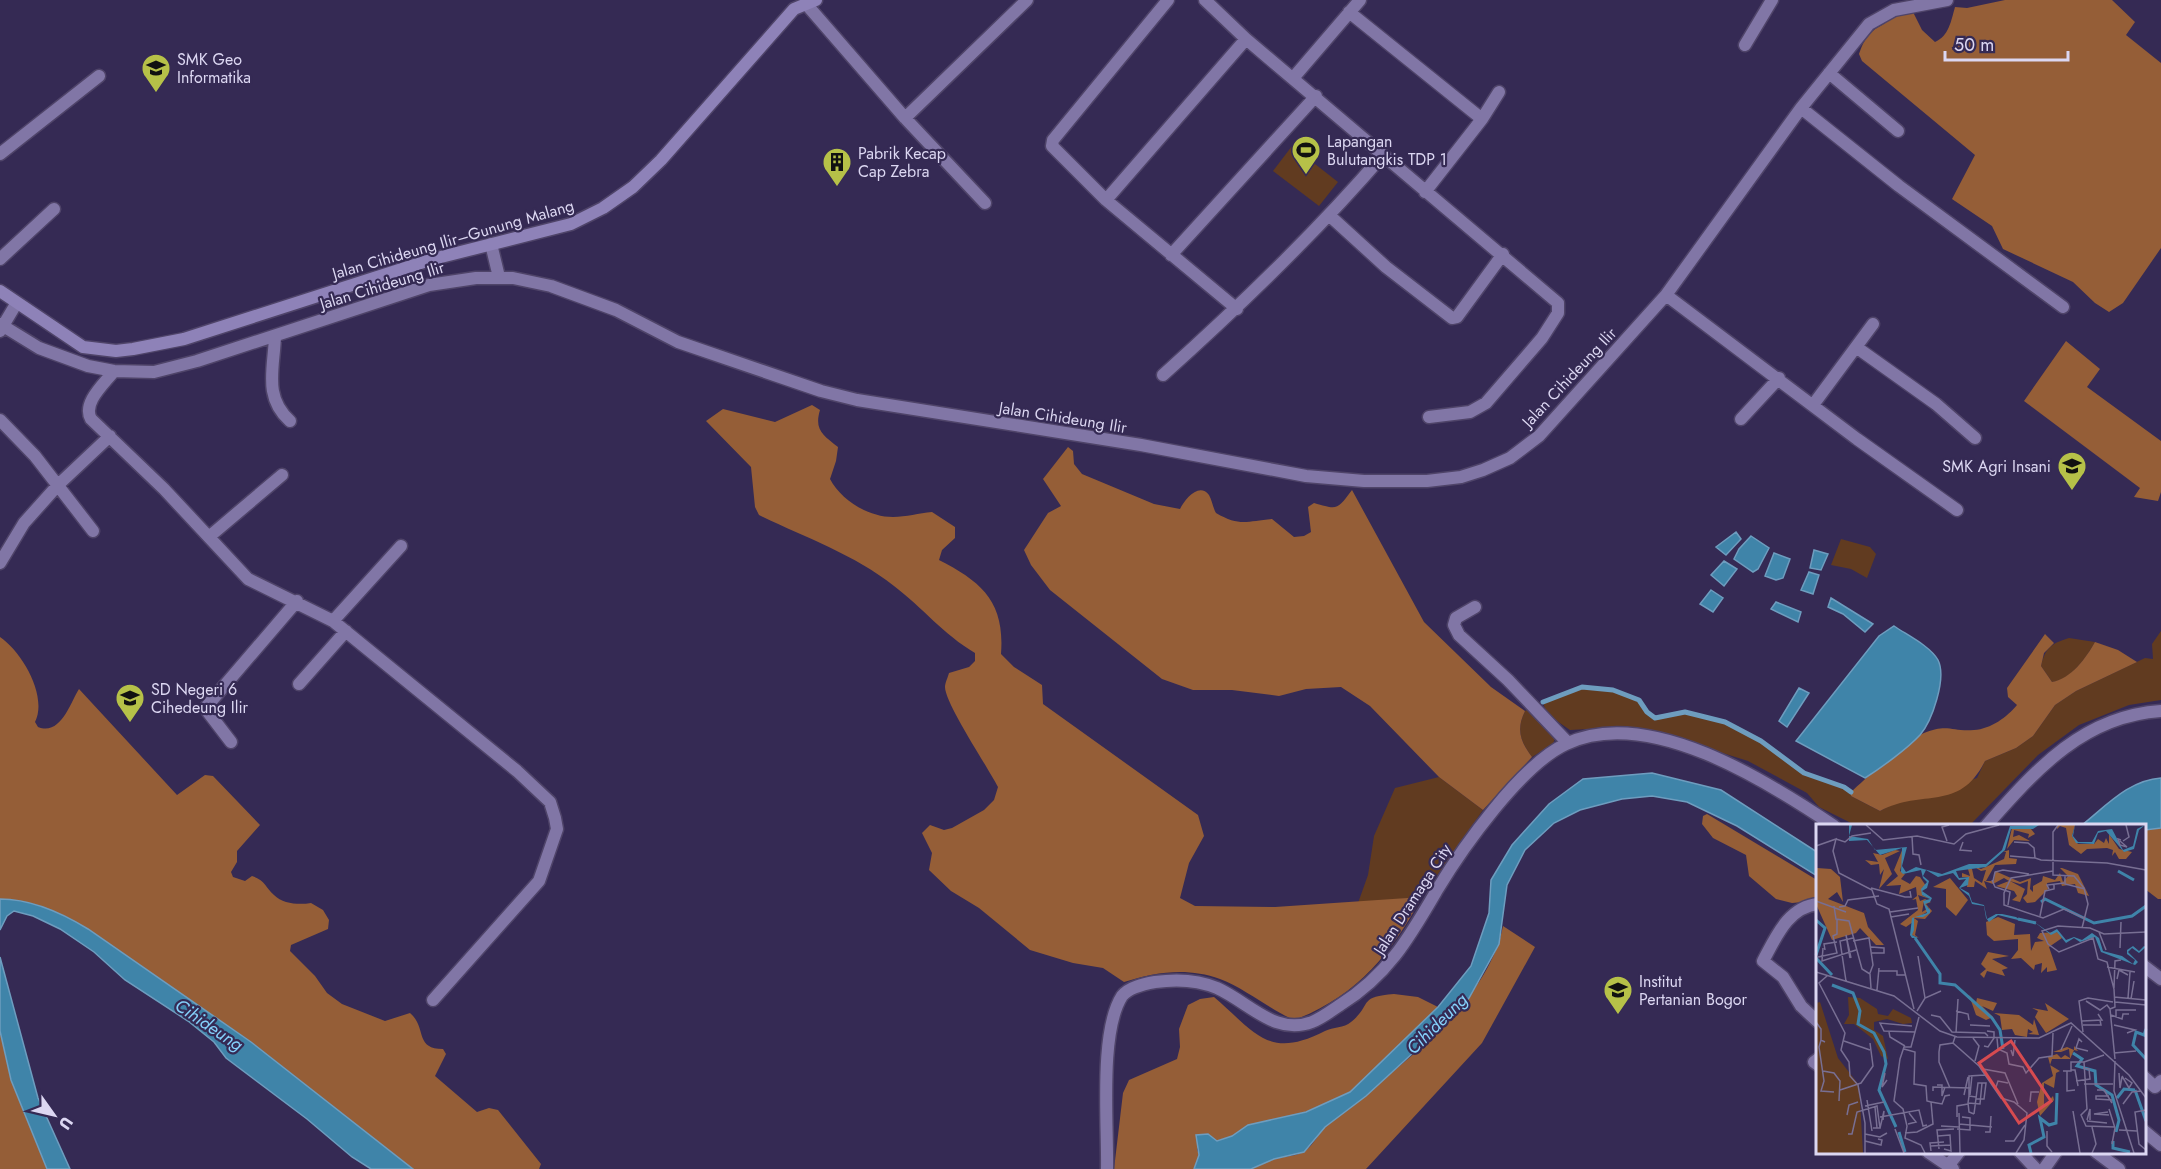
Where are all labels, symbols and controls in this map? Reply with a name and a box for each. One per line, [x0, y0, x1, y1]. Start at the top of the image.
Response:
scale bar [1945, 24, 2068, 62]
text: 50 m [1954, 32, 1994, 58]
place label: SMK Geo Informatika [177, 48, 251, 89]
school or university icon: SMK Geo Informatika [140, 52, 172, 94]
place label: Lapangan Bulutangkis TDP 1 [1327, 130, 1447, 171]
sports icon: Lapangan Bulutangkis TDP 1 [1290, 134, 1322, 176]
place label: Pabrik Kecap Cap Zebra [858, 142, 946, 183]
building icon: Pabrik Kecap Cap Zebra [821, 146, 853, 188]
street label: Jalan Cihideung Ilir–Gunung Malang [328, 194, 577, 286]
street label: Jalan Cihideung Ilir [315, 255, 448, 316]
street label: Jalan Cihideung Ilir [1516, 322, 1622, 434]
street label: Jalan Cihideung Ilir [995, 396, 1129, 439]
school or university icon: SMK Agri Insani [2056, 450, 2088, 492]
place label: SMK Agri Insani [1942, 455, 2051, 478]
place label: SD Negeri 6 Cihedeung Ilir [151, 678, 249, 719]
school or university icon: SD Negeri 6 Cihedeung Ilir [114, 682, 146, 724]
inset map [1816, 824, 2146, 1154]
street label: Jalan Dramaga City [1367, 839, 1457, 961]
place label: Institut Pertanian Bogor [1639, 970, 1748, 1011]
school or university icon: Institut Pertanian Bogor [1602, 974, 1634, 1016]
water label: Cihideung [1400, 987, 1474, 1061]
water label: Cihideung [170, 993, 248, 1057]
north arrow [24, 1085, 84, 1145]
text: U [53, 1112, 79, 1134]

